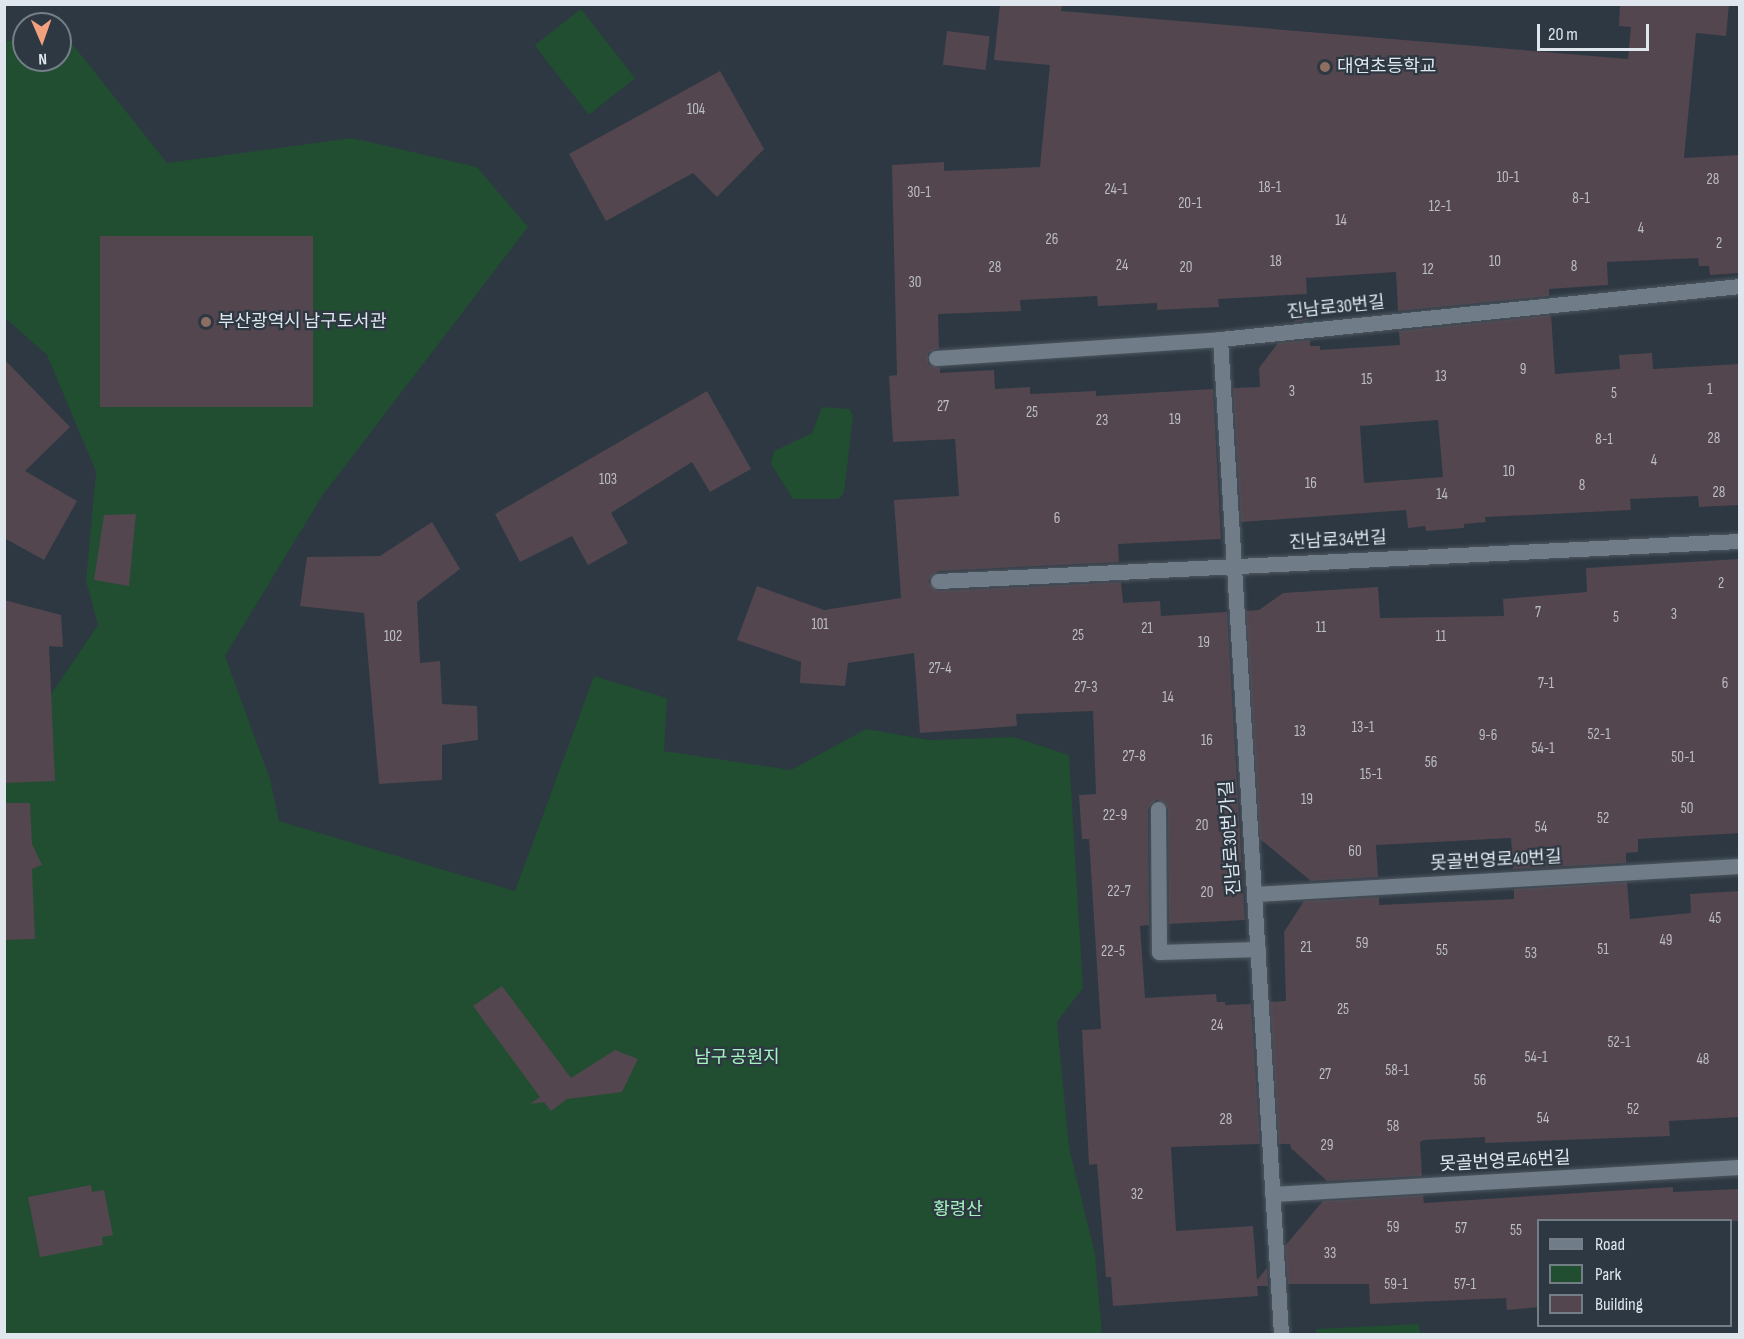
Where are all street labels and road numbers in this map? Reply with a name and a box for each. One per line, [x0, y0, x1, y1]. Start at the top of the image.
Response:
street label: 진남로30번길 [1286, 292, 1386, 324]
street label: 진남로34번길 [1289, 528, 1387, 554]
street label: 진남로30번가길 [1216, 780, 1246, 896]
street label: 못골번영로40번길 [1430, 847, 1562, 875]
street label: 못골번영로46번길 [1439, 1148, 1571, 1176]

